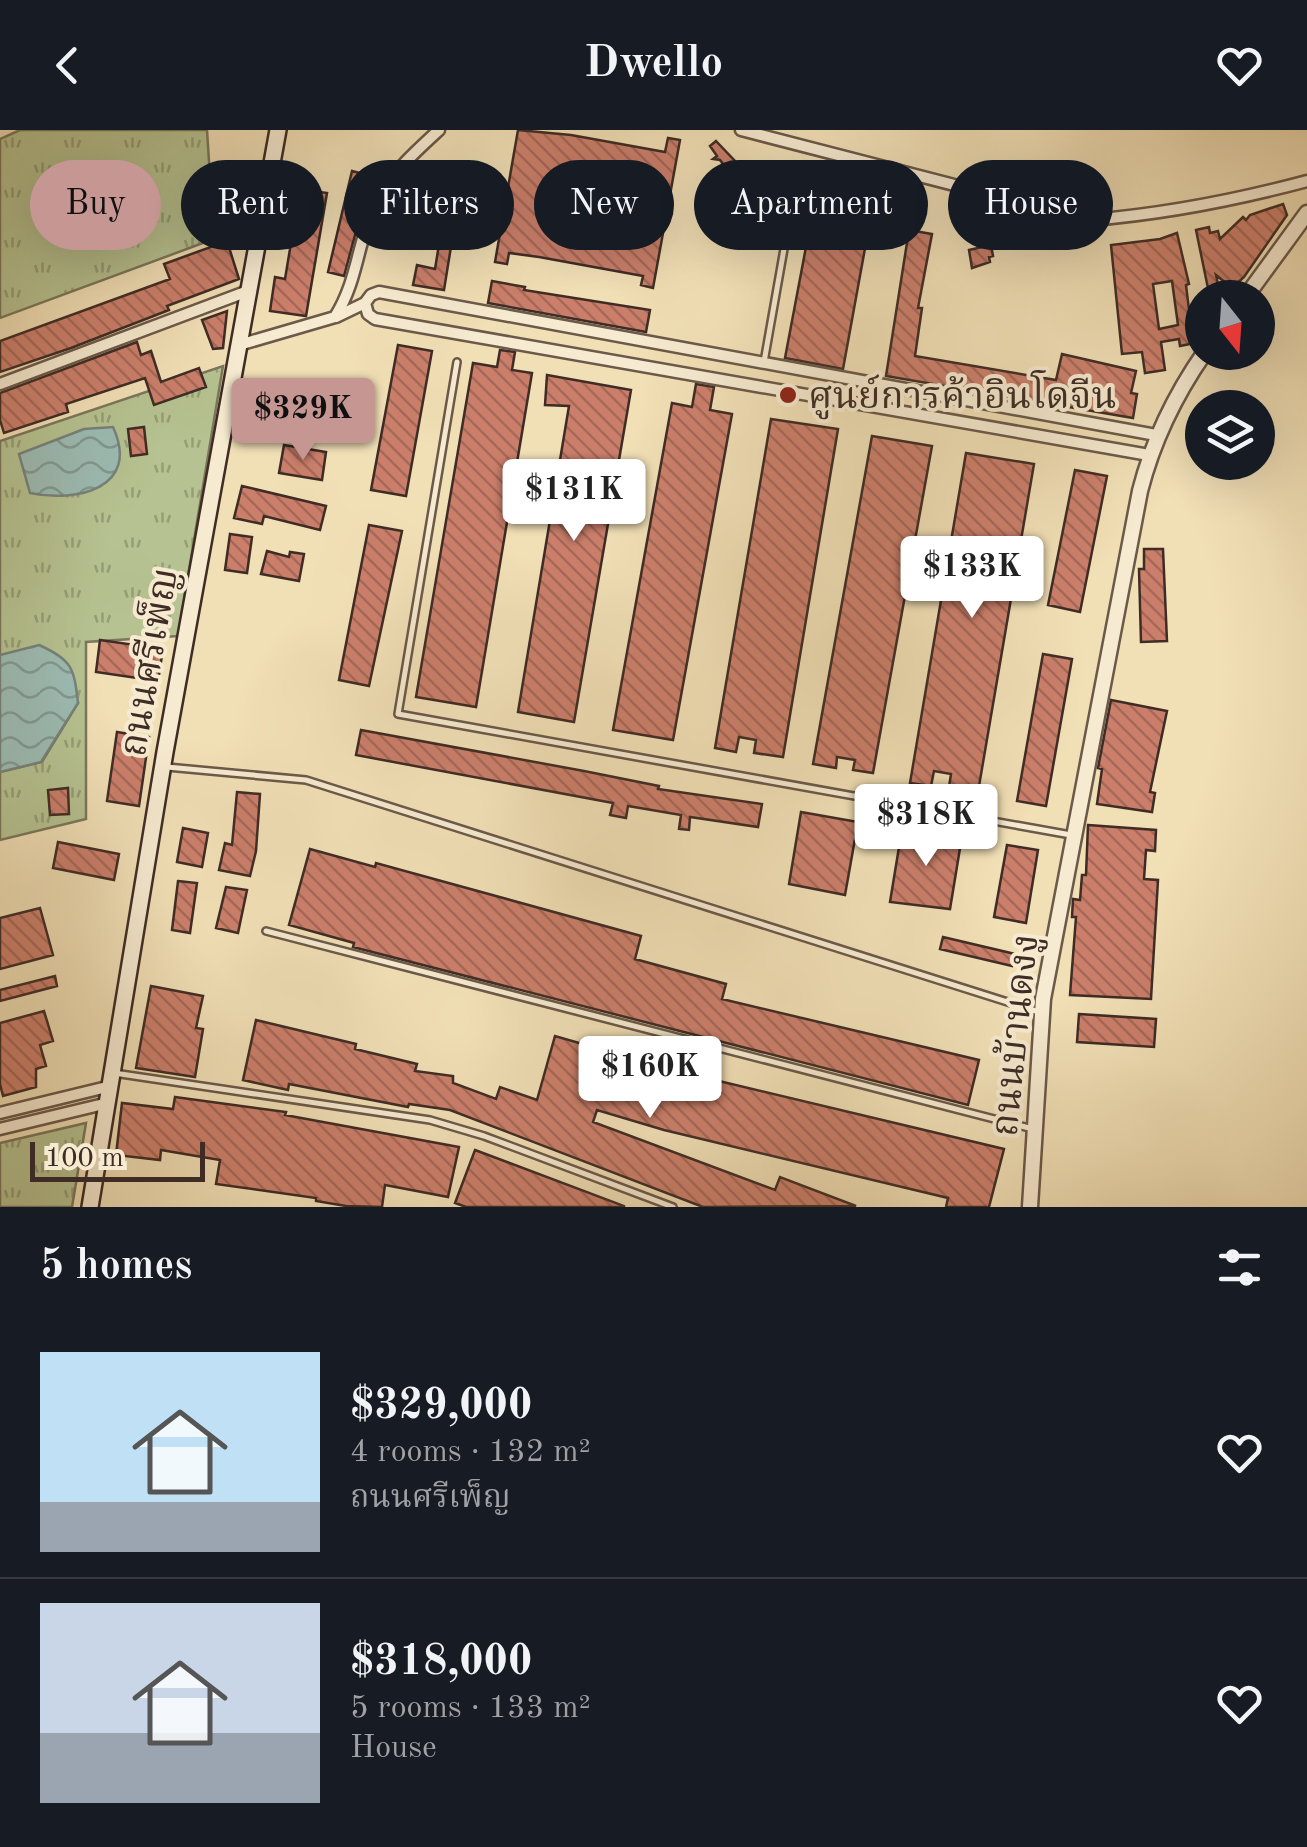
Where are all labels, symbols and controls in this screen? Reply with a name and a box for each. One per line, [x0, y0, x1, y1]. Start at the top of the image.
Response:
icon: back [40, 38, 95, 93]
icon: heart [1212, 38, 1267, 93]
text: Dwello [584, 42, 723, 87]
chip: Buy [30, 160, 161, 250]
chip: Rent [181, 160, 324, 250]
chip: Filters [344, 160, 514, 250]
chip: New [534, 160, 674, 250]
chip: Apartment [694, 160, 928, 250]
chip: House [948, 160, 1113, 250]
north arrow [1185, 280, 1275, 370]
map controls [1185, 280, 1275, 480]
place label: ศูนย์การค้าอินโดจีน [808, 370, 1117, 420]
pin: $329K [233, 378, 373, 463]
marker: ศูนย์การค้าอินโดจีน [777, 384, 799, 406]
button: layers [1185, 390, 1275, 480]
text: $329K [254, 394, 352, 426]
pin: $131K [504, 459, 644, 544]
text: $131K [525, 475, 623, 507]
pin: $133K [902, 536, 1042, 621]
text: $133K [923, 552, 1021, 584]
street label: ถนนศรีเพ็ญ [112, 565, 186, 760]
pin: $318K [856, 784, 996, 869]
text: $318K [877, 800, 975, 832]
street label: ถนนบ้านดงงู [983, 932, 1049, 1139]
pin: $160K [580, 1036, 720, 1121]
text: $160K [601, 1052, 699, 1084]
scale bar [30, 1137, 205, 1182]
text: 100 m [45, 1145, 124, 1173]
icon: filters [1212, 1240, 1267, 1295]
text: 5 homes [40, 1246, 192, 1288]
text: $329,000 [350, 1386, 532, 1428]
icon: home [120, 1392, 240, 1512]
icon: heart [1212, 1425, 1267, 1480]
text: 4 rooms · 132 m² [350, 1437, 591, 1469]
text: ถนนศรีเพ็ญ [350, 1483, 511, 1515]
text: $318,000 [350, 1642, 532, 1684]
icon: home [120, 1643, 240, 1763]
icon: heart [1212, 1676, 1267, 1731]
text: 5 rooms · 133 m² [350, 1693, 591, 1725]
text: House [350, 1733, 437, 1765]

